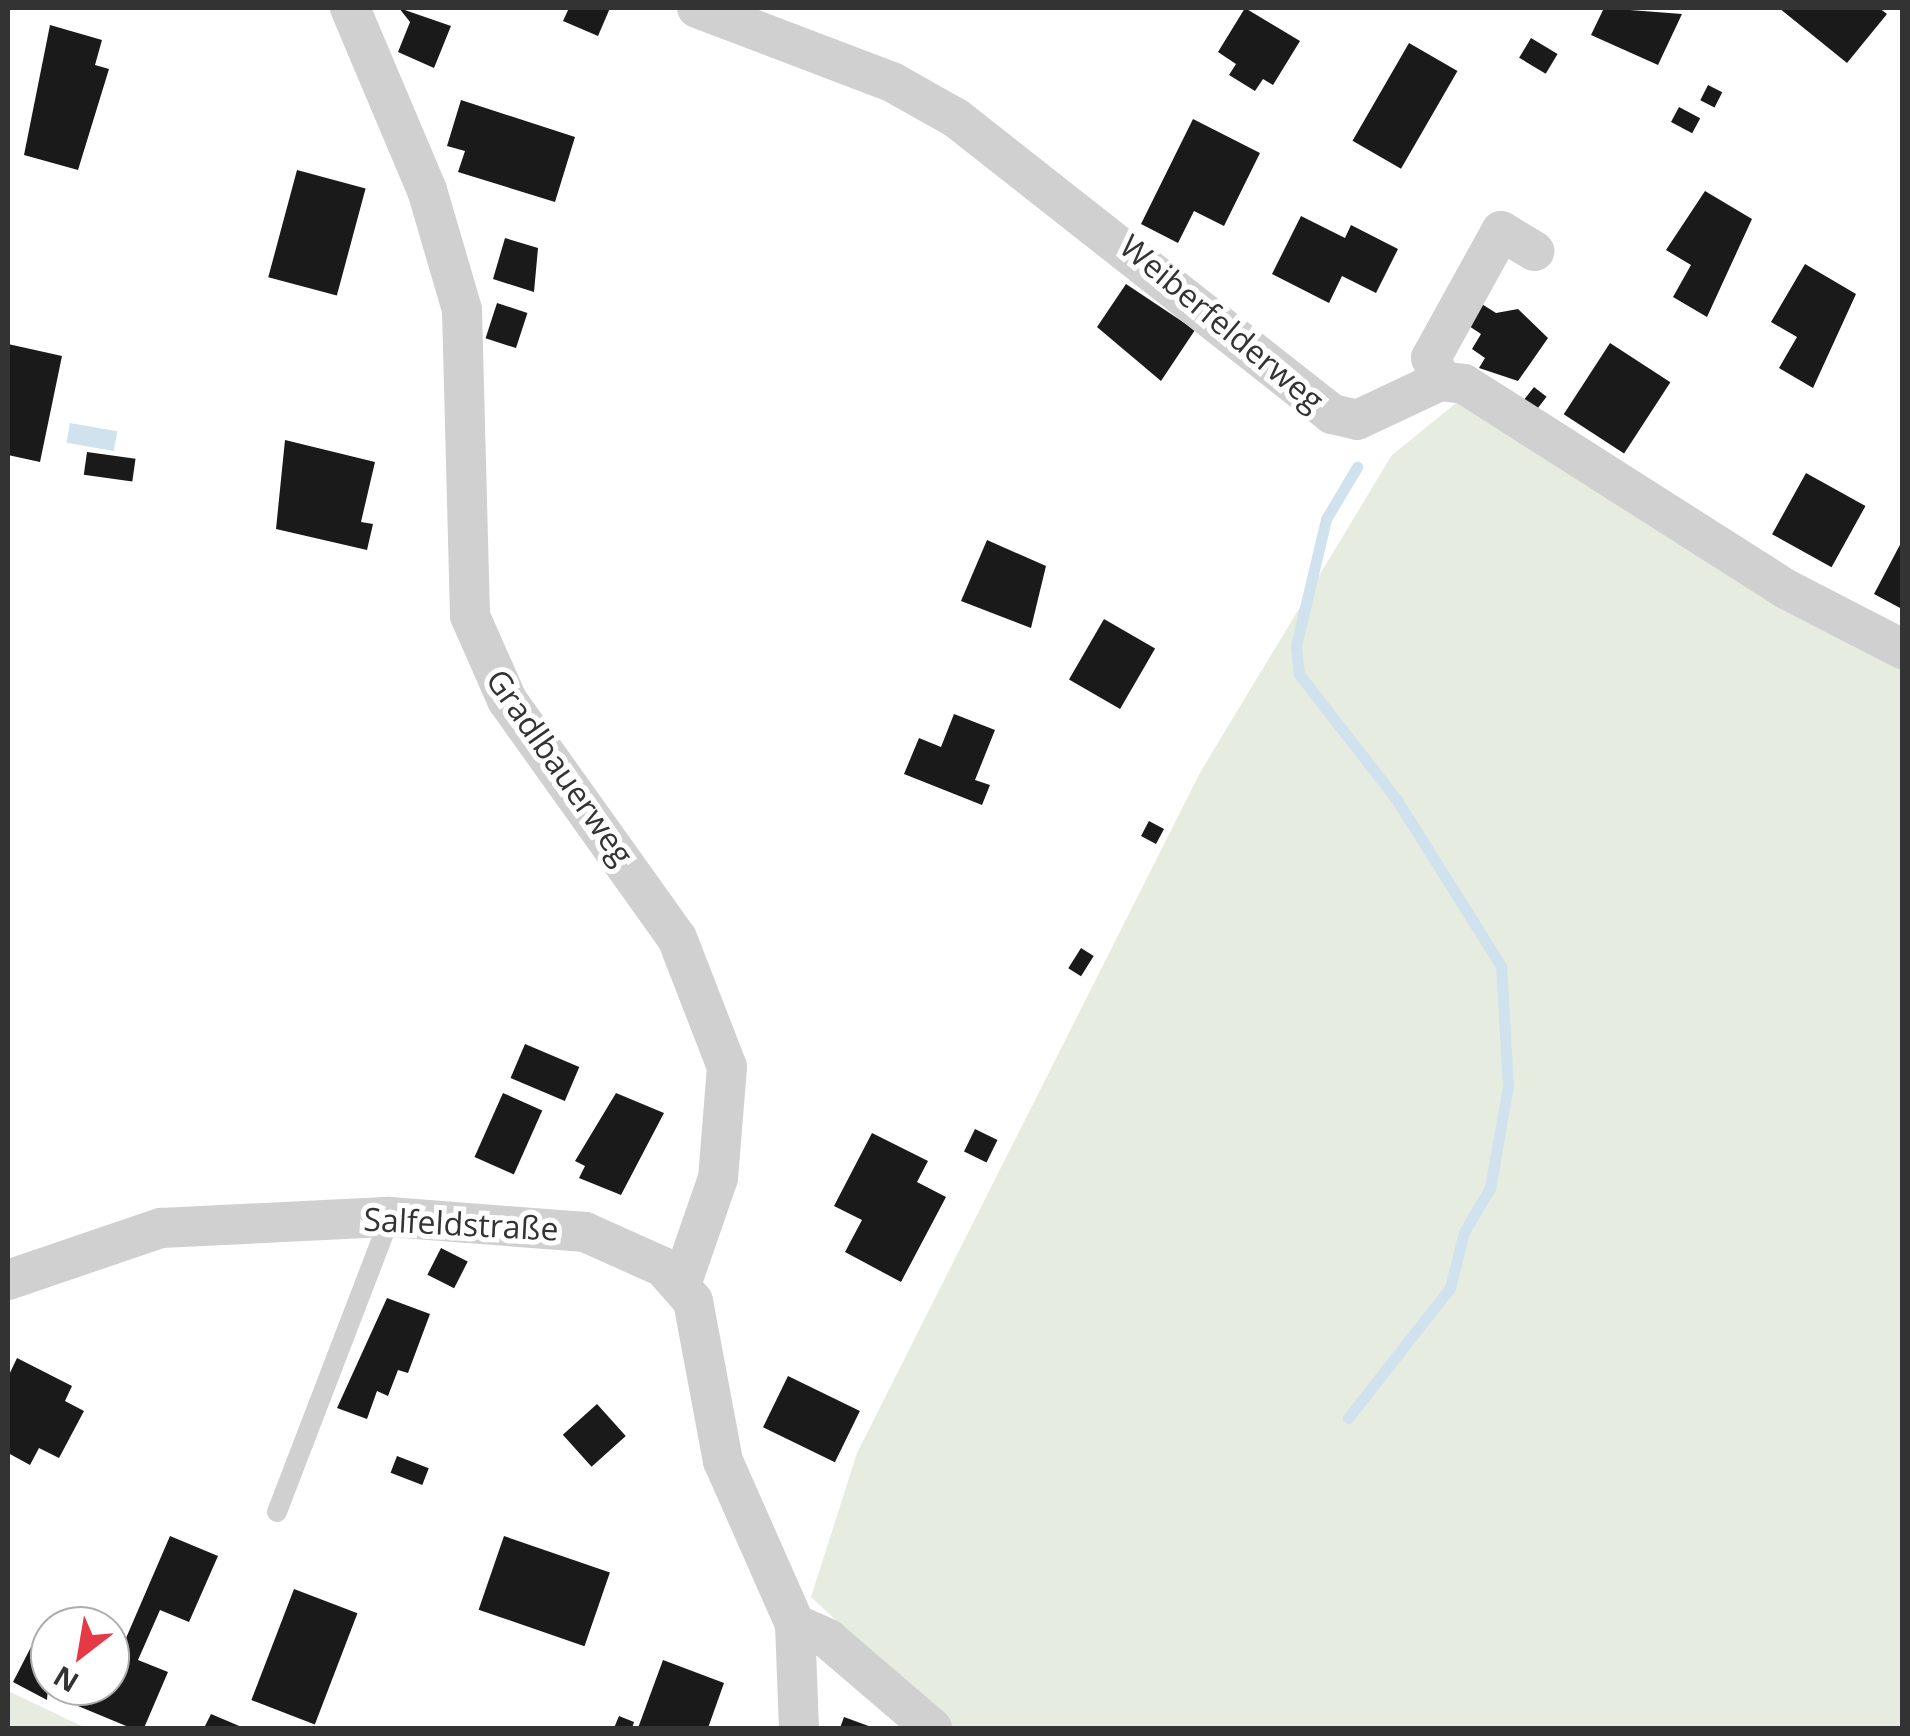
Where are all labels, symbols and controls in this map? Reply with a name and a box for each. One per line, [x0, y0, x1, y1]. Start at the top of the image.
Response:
street label: Weiberfelderweg [1112, 227, 1332, 419]
street label: Gradlbauerweg [478, 662, 642, 872]
street label: Salfeldstraße [363, 1200, 559, 1248]
north arrow [30, 1606, 130, 1706]
text: N [46, 1658, 85, 1702]

